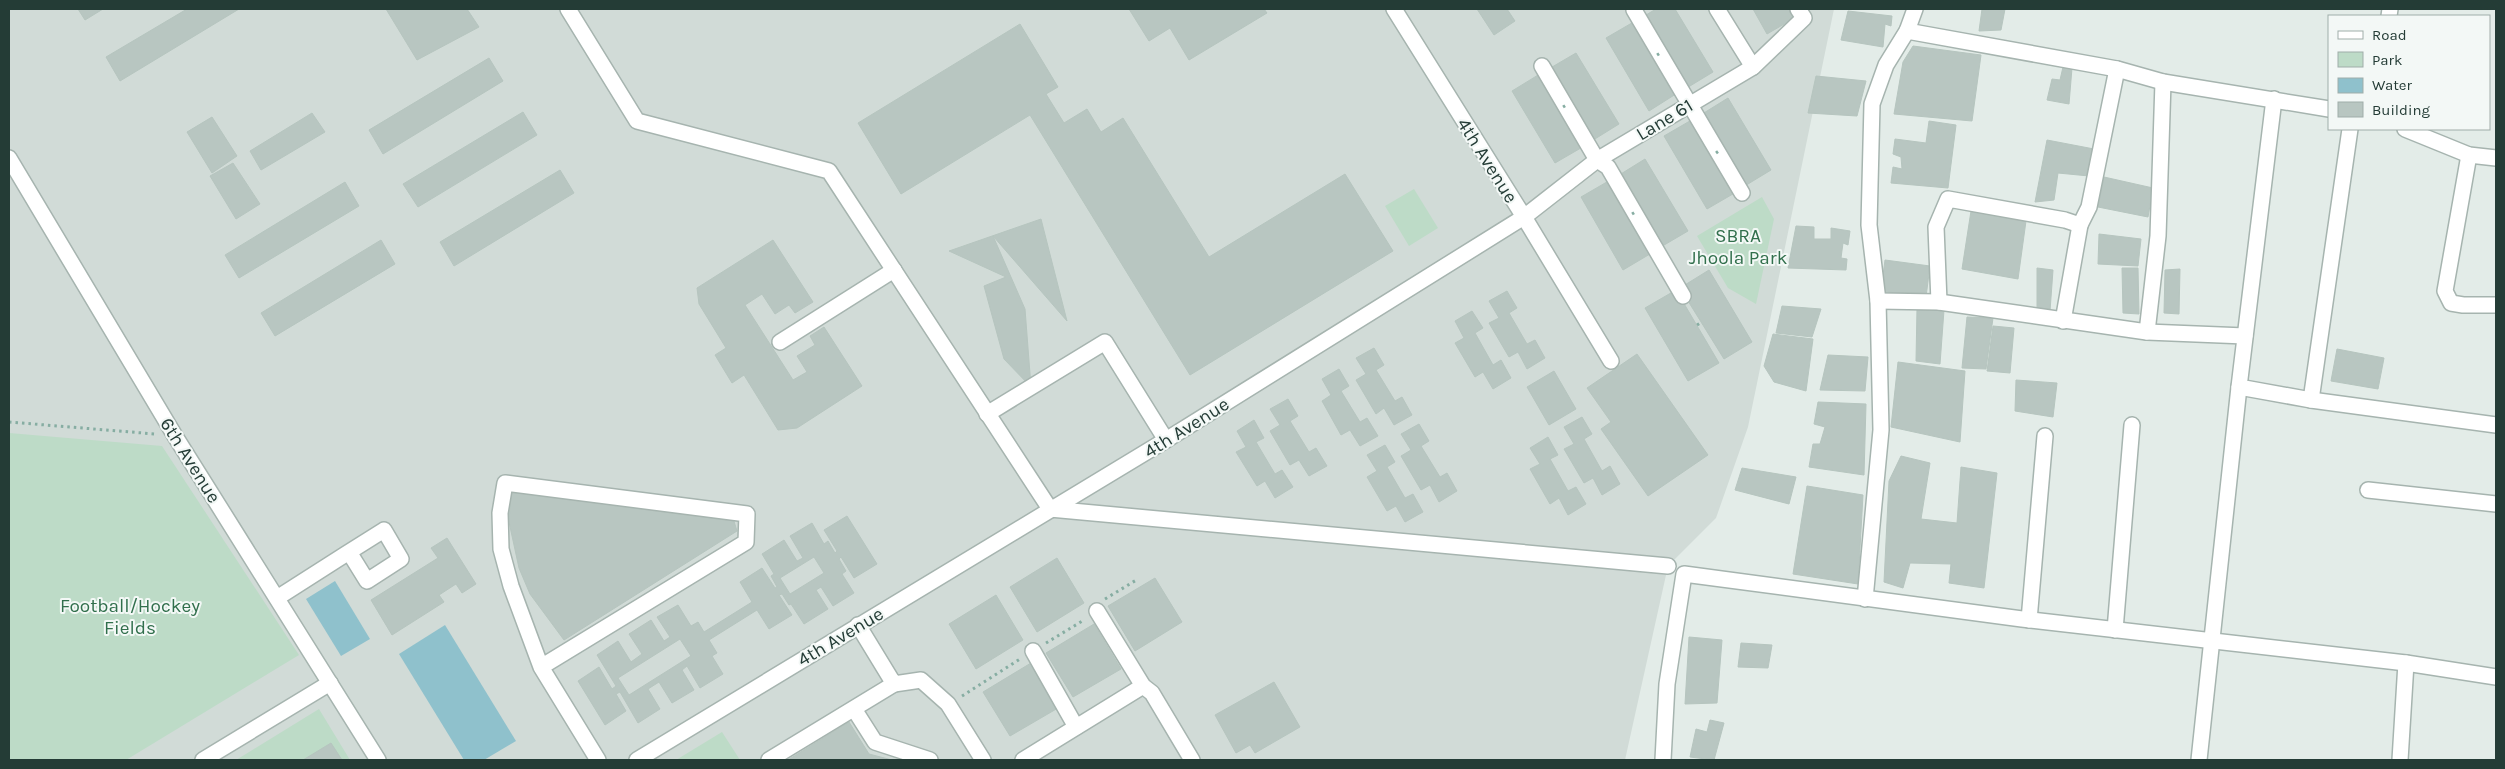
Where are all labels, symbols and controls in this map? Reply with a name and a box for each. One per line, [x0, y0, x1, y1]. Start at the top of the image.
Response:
legend [2328, 15, 2490, 130]
text: Road [2372, 26, 2407, 44]
text: Park [2372, 51, 2402, 69]
text: Water [2372, 76, 2413, 94]
street label: Lane 61 [1632, 94, 1697, 145]
text: Building [2372, 101, 2430, 119]
street label: 4th Avenue [1452, 114, 1522, 207]
park label: SBRA Jhoola Park [1689, 225, 1788, 269]
street label: 4th Avenue [1140, 393, 1233, 463]
street label: 6th Avenue [155, 414, 225, 507]
park label: Football/Hockey Fields [60, 595, 200, 639]
street label: 4th Avenue [794, 603, 887, 671]

